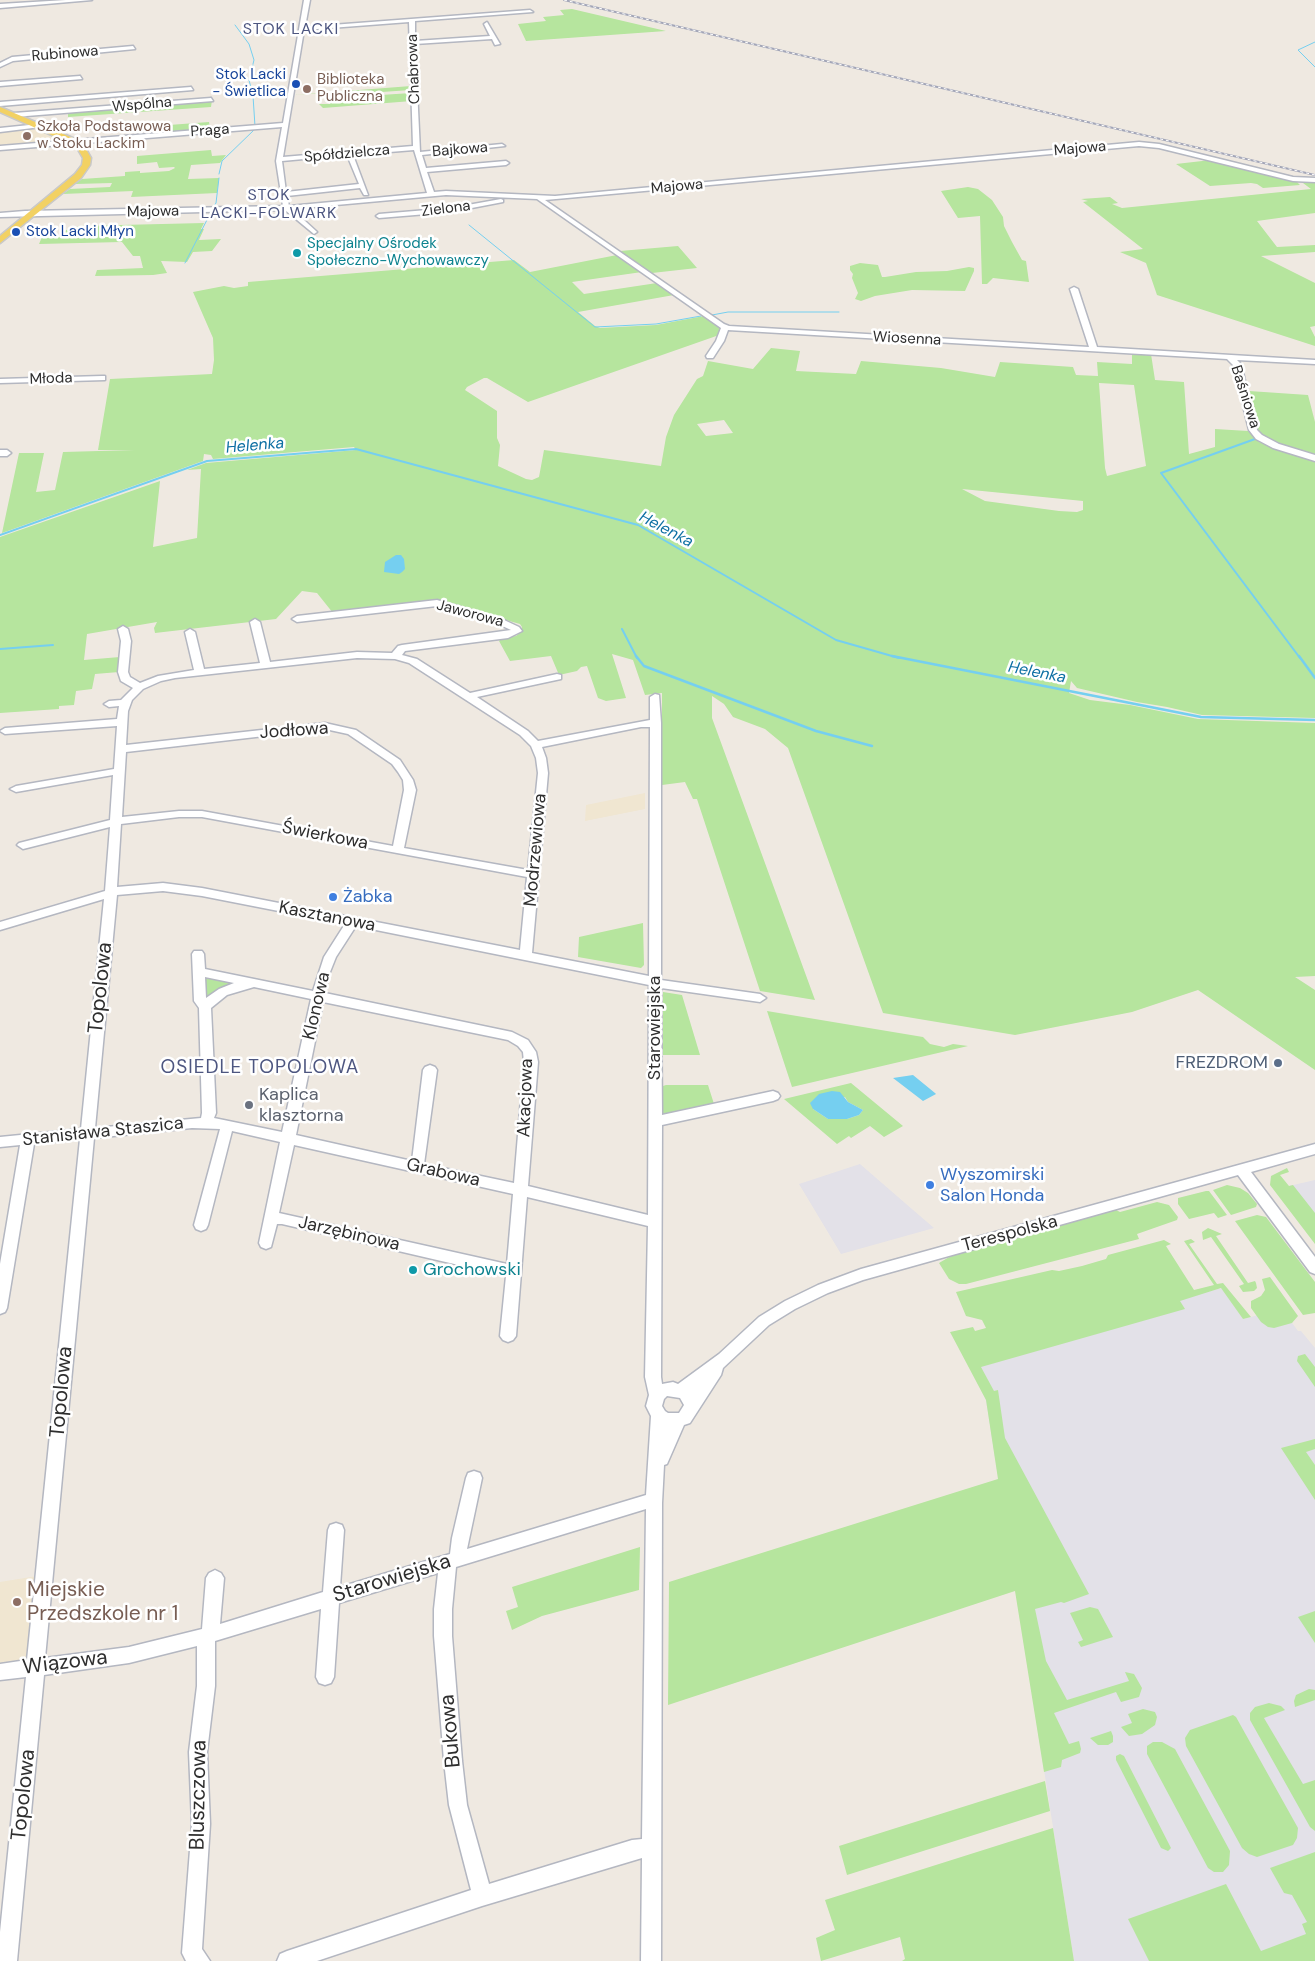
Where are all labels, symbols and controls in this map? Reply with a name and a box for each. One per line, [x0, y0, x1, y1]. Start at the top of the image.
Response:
district label: STOK LACKI [242, 20, 340, 40]
street label: Chabrowa [404, 34, 424, 104]
street label: Rubinowa [31, 42, 99, 66]
place label: Stok Lacki - Świetlica [212, 66, 286, 101]
place label: Biblioteka Publiczna [317, 71, 384, 106]
marker: Stok Lacki - Świetlica [290, 78, 302, 90]
marker: Biblioteka Publiczna [301, 83, 313, 95]
street label: Wspólna [111, 93, 173, 117]
place label: Szkoła Podstawowa w Stoku Lackim [37, 118, 171, 153]
street label: Praga [190, 121, 230, 141]
marker: Szkoła Podstawowa w Stoku Lackim [21, 130, 33, 142]
street label: Majowa [1053, 138, 1107, 160]
street label: Bajkowa [431, 139, 489, 161]
street label: Spółdzielcza [303, 141, 391, 167]
street label: Majowa [650, 176, 704, 198]
district label: STOK LACKI-FOLWARK [199, 186, 339, 224]
street label: Zielona [420, 197, 472, 221]
street label: Majowa [127, 203, 179, 221]
place label: Stok Lacki Młyn [26, 223, 134, 241]
marker: Stok Lacki Młyn [10, 226, 22, 238]
place label: Specjalny Ośrodek Społeczno-Wychowawczy [307, 235, 489, 270]
marker: Specjalny Ośrodek Społeczno-Wychowawczy [291, 247, 303, 259]
street label: Wiosenna [872, 328, 942, 350]
street label: Baśniowa [1226, 363, 1264, 431]
street label: Młoda [29, 369, 73, 389]
water label: Helenka [225, 434, 285, 458]
water label: Helenka [636, 508, 696, 552]
street label: Jaworowa [434, 596, 506, 632]
water label: Helenka [1006, 658, 1068, 688]
street label: Jodłowa [259, 718, 329, 744]
street label: Modrzewiowa [520, 793, 552, 907]
street label: Świerkowa [280, 817, 370, 855]
place label: Żabka [343, 886, 393, 908]
marker: Żabka [327, 891, 339, 903]
street label: Kasztanowa [277, 897, 377, 937]
street label: Topolowa [84, 941, 118, 1035]
street label: Klonowa [299, 970, 335, 1042]
street label: Starowiejska [644, 976, 666, 1080]
place label: FREZDROM [1176, 1052, 1268, 1074]
district label: OSIEDLE TOPOLOWA [159, 1057, 361, 1079]
marker: FREZDROM [1272, 1057, 1284, 1069]
street label: Akacjowa [514, 1058, 538, 1138]
place label: Kaplica klasztorna [259, 1084, 343, 1126]
marker: Kaplica klasztorna [243, 1099, 255, 1111]
street label: Stanisława Staszica [21, 1113, 185, 1151]
street label: Grabowa [404, 1154, 482, 1192]
place label: Wyszomirski Salon Honda [940, 1164, 1044, 1206]
marker: Wyszomirski Salon Honda [924, 1179, 936, 1191]
street label: Terespolska [960, 1211, 1060, 1257]
street label: Jarzębinowa [296, 1212, 402, 1256]
place label: Grochowski [423, 1259, 521, 1281]
marker: Grochowski [407, 1264, 419, 1276]
street label: Topolowa [45, 1345, 79, 1439]
street label: Starowiejska [330, 1549, 454, 1609]
place label: Miejskie Przedszkole nr 1 [27, 1577, 178, 1627]
marker: Miejskie Przedszkole nr 1 [11, 1596, 23, 1608]
street label: Wiązowa [21, 1645, 109, 1681]
street label: Bukowa [435, 1693, 467, 1769]
street label: Bluszczowa [185, 1740, 213, 1850]
street label: Topolowa [7, 1748, 41, 1842]

